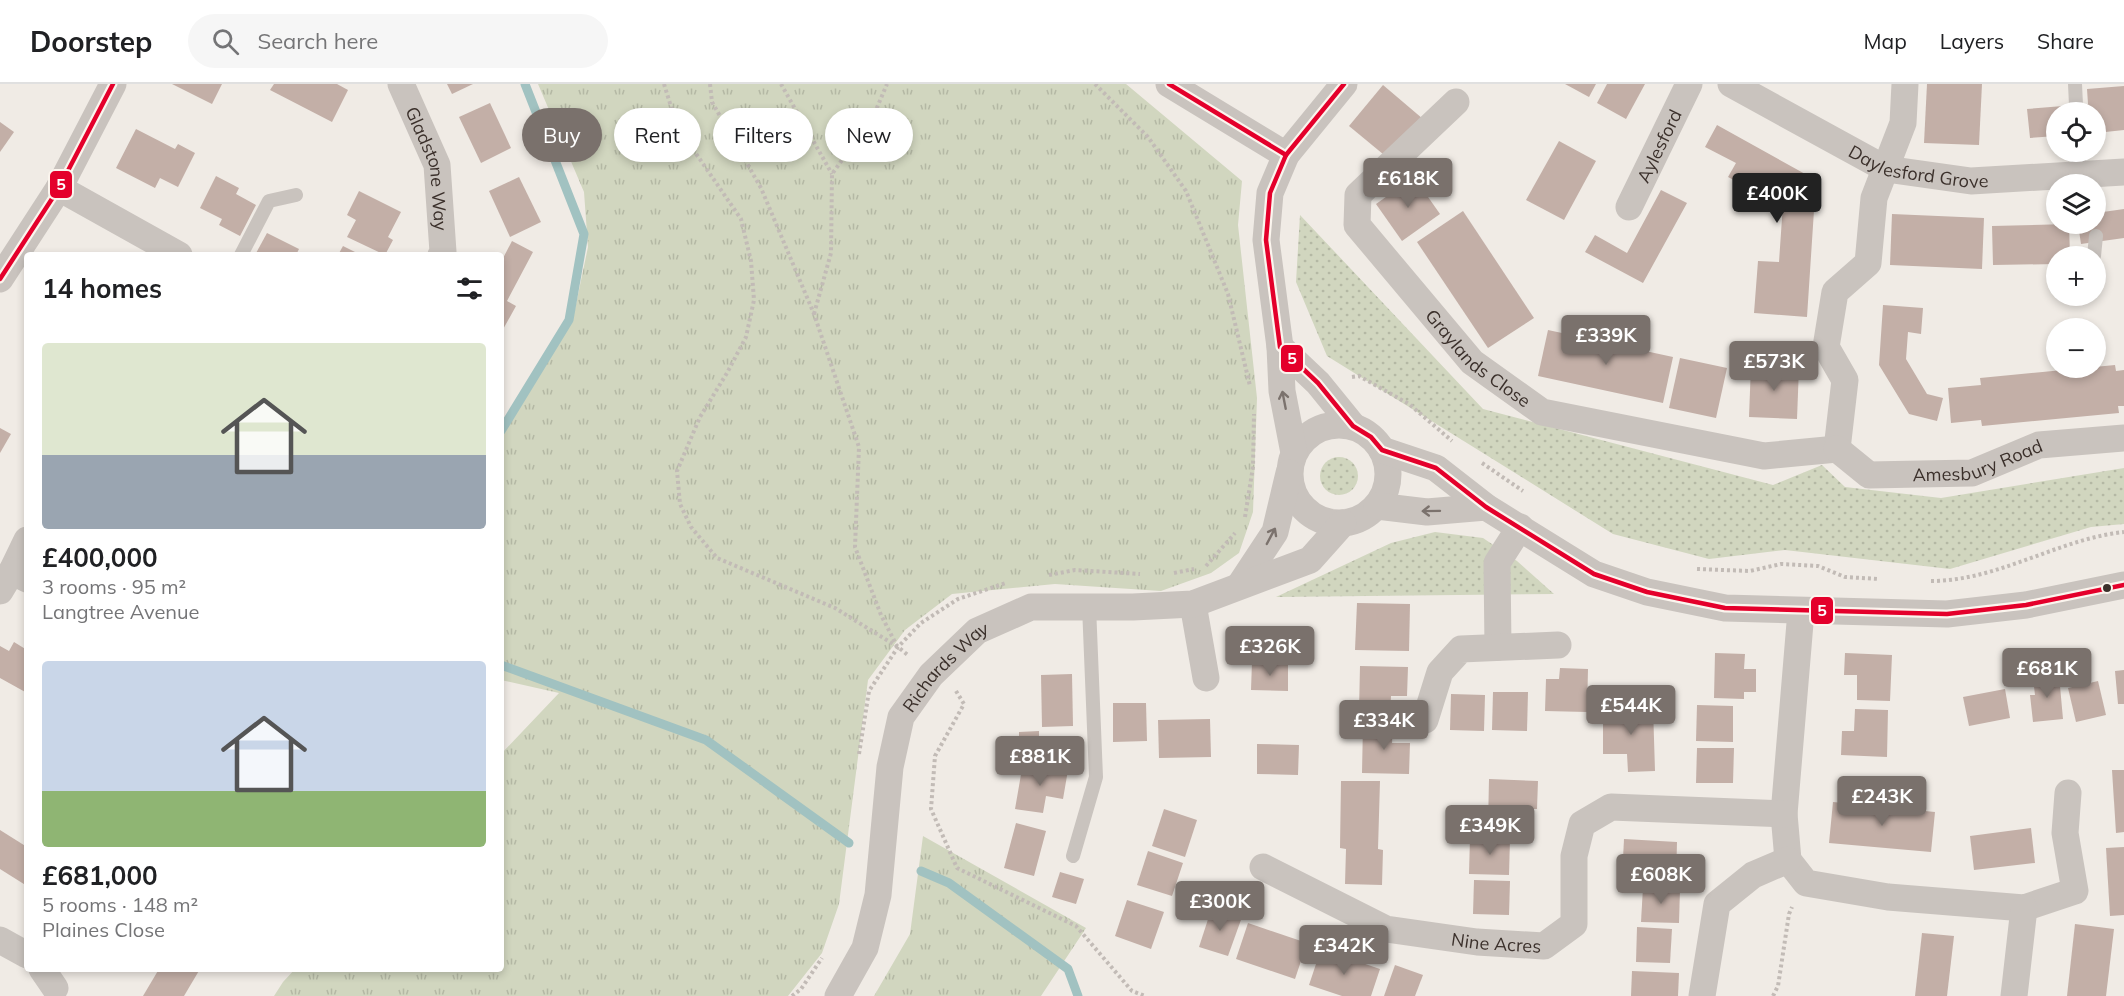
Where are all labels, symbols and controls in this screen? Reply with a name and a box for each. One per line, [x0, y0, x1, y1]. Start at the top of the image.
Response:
search box [188, 14, 608, 68]
text: Doorstep [30, 24, 152, 59]
icon: search [209, 25, 242, 58]
text: Search here [257, 27, 378, 55]
text: Map [1864, 28, 1907, 54]
text: Layers [1940, 28, 2004, 54]
text: Share [2037, 28, 2094, 54]
map controls [2046, 102, 2106, 378]
button: locate [2046, 102, 2106, 162]
street label: Gladstone Way [401, 103, 453, 232]
street label: Aylesford [1631, 105, 1686, 186]
chip: Buy [522, 108, 602, 162]
chip: Rent [614, 108, 701, 162]
chip: Filters [713, 108, 813, 162]
chip: New [825, 108, 913, 162]
street label: Daylesford Grove [1845, 139, 1989, 193]
pin: £618K [1366, 158, 1450, 209]
text: £618K [1377, 165, 1439, 190]
line badge: 5 [49, 170, 73, 199]
pin: £400K [1735, 173, 1819, 224]
text: 5 [56, 174, 66, 194]
button: layers [2046, 174, 2106, 234]
text: £400K [1746, 180, 1808, 205]
button: + [2046, 246, 2106, 306]
text: 14 homes [42, 272, 162, 305]
icon: filters [453, 272, 486, 305]
street label: Graylands Close [1421, 304, 1536, 412]
pin: £339K [1564, 315, 1648, 366]
button: − [2046, 318, 2106, 378]
text: £339K [1575, 322, 1637, 347]
pin: £573K [1732, 341, 1816, 392]
line badge: 5 [1280, 344, 1304, 373]
text: 5 [1287, 348, 1297, 368]
text: £573K [1743, 348, 1805, 373]
icon: home [210, 382, 318, 490]
one-way arrow [1278, 391, 1289, 411]
street label: Amesbury Road [1912, 433, 2046, 486]
one-way arrow [1422, 505, 1442, 517]
one-way arrow [1265, 528, 1277, 545]
text: £400,000 [42, 541, 158, 574]
text: 3 rooms · 95 m² [42, 574, 186, 599]
unlabelled marker [2101, 582, 2113, 594]
line badge: 5 [1810, 596, 1834, 625]
text: Langtree Avenue [42, 599, 199, 624]
text: 5 [1817, 600, 1827, 620]
street label: Richards Way [897, 616, 992, 716]
pin: £326K [1228, 626, 1312, 677]
text: £326K [1239, 633, 1301, 658]
pin: £681K [2005, 648, 2089, 699]
text: £681K [2016, 655, 2078, 680]
pin: £544K [1589, 685, 1673, 736]
text: £544K [1600, 692, 1662, 717]
icon: home [210, 700, 318, 808]
pin: £334K [1342, 700, 1426, 751]
text: £334K [1353, 707, 1415, 732]
pin: £881K [998, 736, 1082, 787]
text: £881K [1009, 743, 1071, 768]
pin: £243K [1840, 776, 1924, 827]
text: £243K [1851, 783, 1913, 808]
pin: £349K [1448, 805, 1532, 856]
text: £349K [1459, 812, 1521, 837]
pin: £608K [1619, 854, 1703, 905]
text: £681,000 [42, 859, 158, 892]
text: £608K [1630, 861, 1692, 886]
pin: £300K [1178, 881, 1262, 932]
text: £300K [1189, 888, 1251, 913]
text: 5 rooms · 148 m² [42, 892, 198, 917]
text: Plaines Close [42, 917, 165, 942]
pin: £342K [1302, 925, 1386, 976]
street label: Nine Acres [1450, 927, 1542, 957]
text: £342K [1313, 932, 1375, 957]

